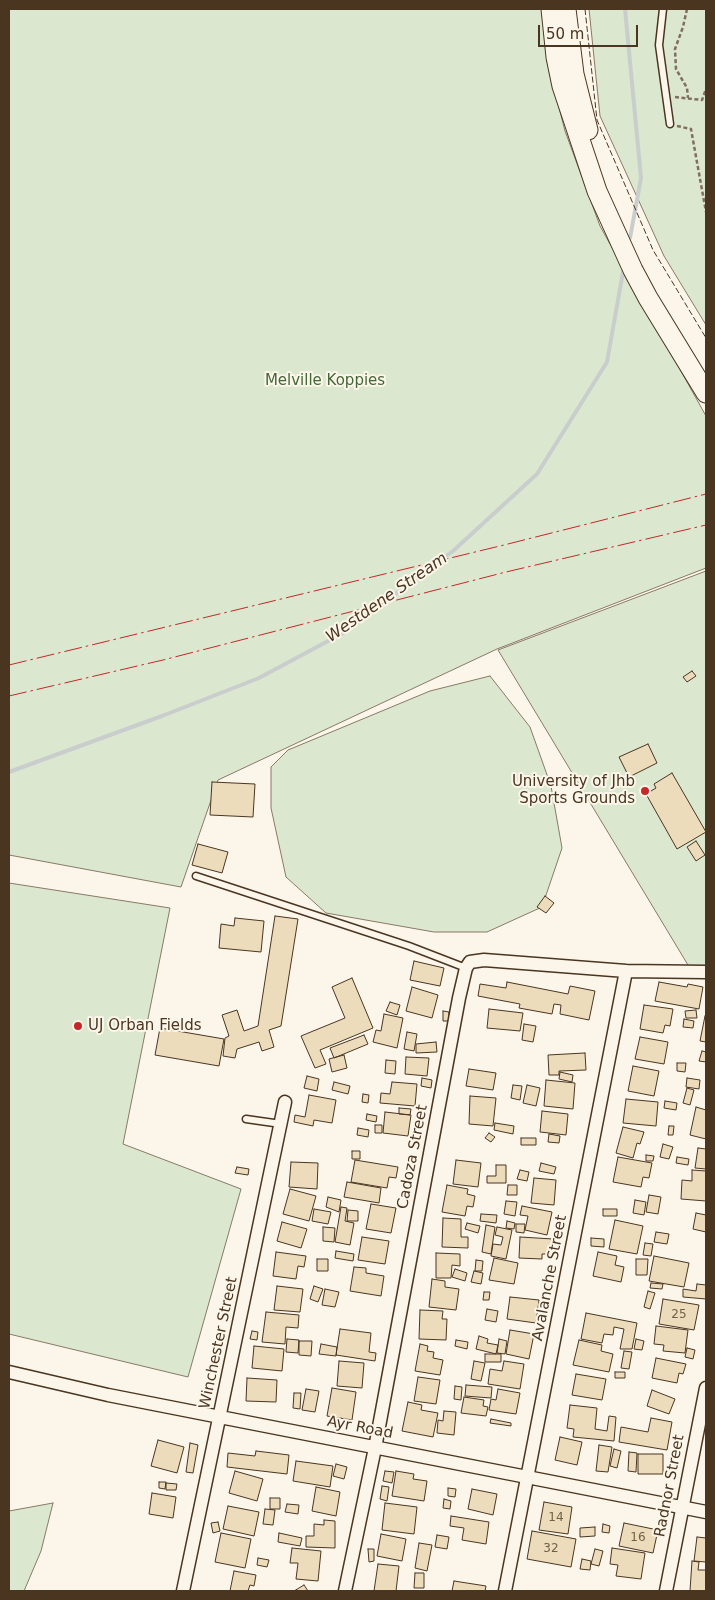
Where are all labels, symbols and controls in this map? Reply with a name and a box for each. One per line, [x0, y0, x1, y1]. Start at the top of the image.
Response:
scale bar [540, 15, 640, 47]
text: 50 m [546, 25, 584, 43]
park label: Melville Koppies [265, 372, 385, 390]
water label: Westdene Stream [323, 549, 451, 647]
place label: University of Jhb Sports Grounds [512, 773, 635, 808]
marker: University of Jhb Sports Grounds [639, 785, 651, 797]
place label: UJ Orban Fields [88, 1017, 202, 1035]
marker: UJ Orban Fields [72, 1020, 84, 1032]
street label: Cadoza Street [394, 1103, 432, 1211]
street label: Avalanche Street [529, 1214, 571, 1342]
street label: Winchester Street [196, 1275, 242, 1411]
house number: 25 [671, 1308, 687, 1322]
street label: Ayr Road [326, 1413, 394, 1443]
street label: Radnor Street [651, 1433, 689, 1539]
house number: 14 [548, 1511, 564, 1525]
house number: 16 [630, 1531, 646, 1545]
house number: 32 [543, 1542, 559, 1556]

